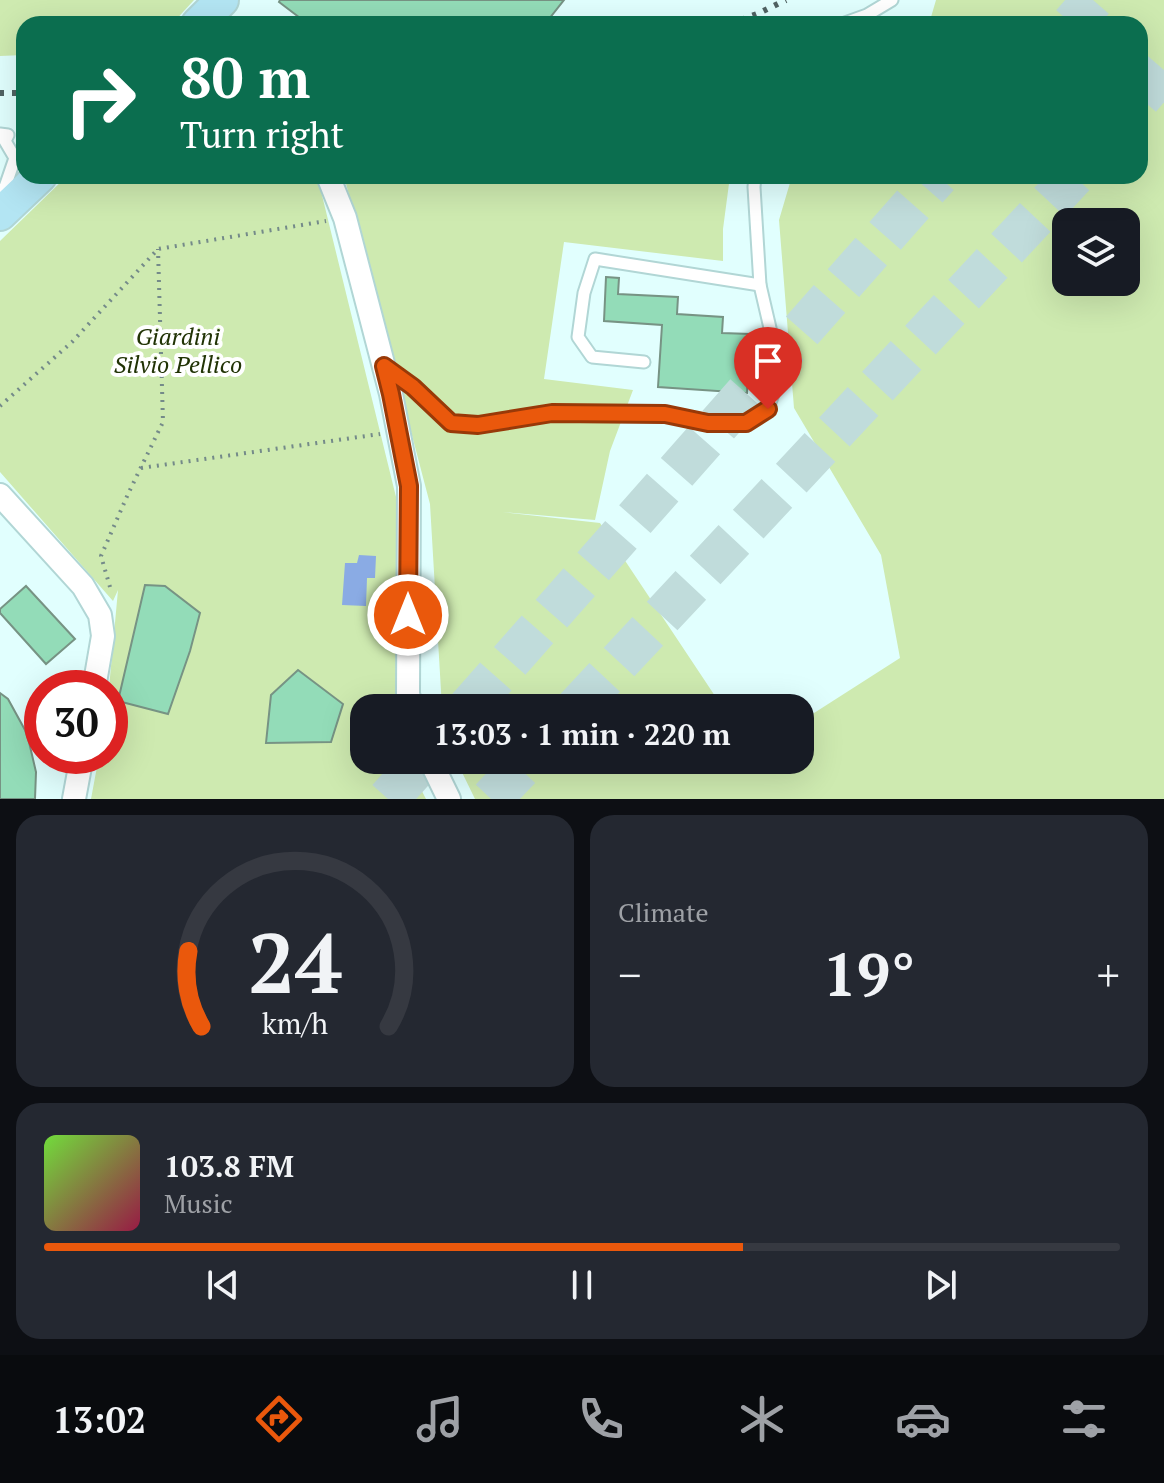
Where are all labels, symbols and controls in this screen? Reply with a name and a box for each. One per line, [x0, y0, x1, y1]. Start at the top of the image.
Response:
text: 80 m [180, 40, 310, 114]
icon: right [48, 48, 152, 152]
text: Turn right [180, 111, 344, 158]
map controls [1052, 208, 1140, 296]
button: layers [1052, 208, 1140, 296]
park label: Giardini Silvio Pellico [114, 320, 242, 380]
pin [734, 327, 802, 409]
icon: arrive [746, 339, 790, 383]
position arrow [366, 573, 450, 657]
speed limit sign: 30 [24, 670, 128, 774]
text: 13:03 · 1 min · 220 m [434, 714, 730, 754]
text: Climate [618, 895, 709, 929]
text: 24 [248, 907, 342, 1017]
text: 19° [823, 934, 915, 1013]
text: − [618, 945, 641, 1004]
text: + [1097, 945, 1120, 1004]
text: km/h [262, 1004, 328, 1042]
text: 103.8 FM [164, 1146, 294, 1186]
text: Music [164, 1186, 233, 1220]
icon: previous [201, 1263, 245, 1307]
icon: pause [560, 1263, 604, 1307]
icon: next [919, 1263, 963, 1307]
icon: directions [251, 1391, 307, 1447]
icon: music [412, 1391, 468, 1447]
icon: phone [573, 1391, 629, 1447]
icon: climate [734, 1391, 790, 1447]
icon: car [895, 1391, 951, 1447]
icon: filters [1056, 1391, 1112, 1447]
text: 13:02 [52, 1396, 146, 1443]

